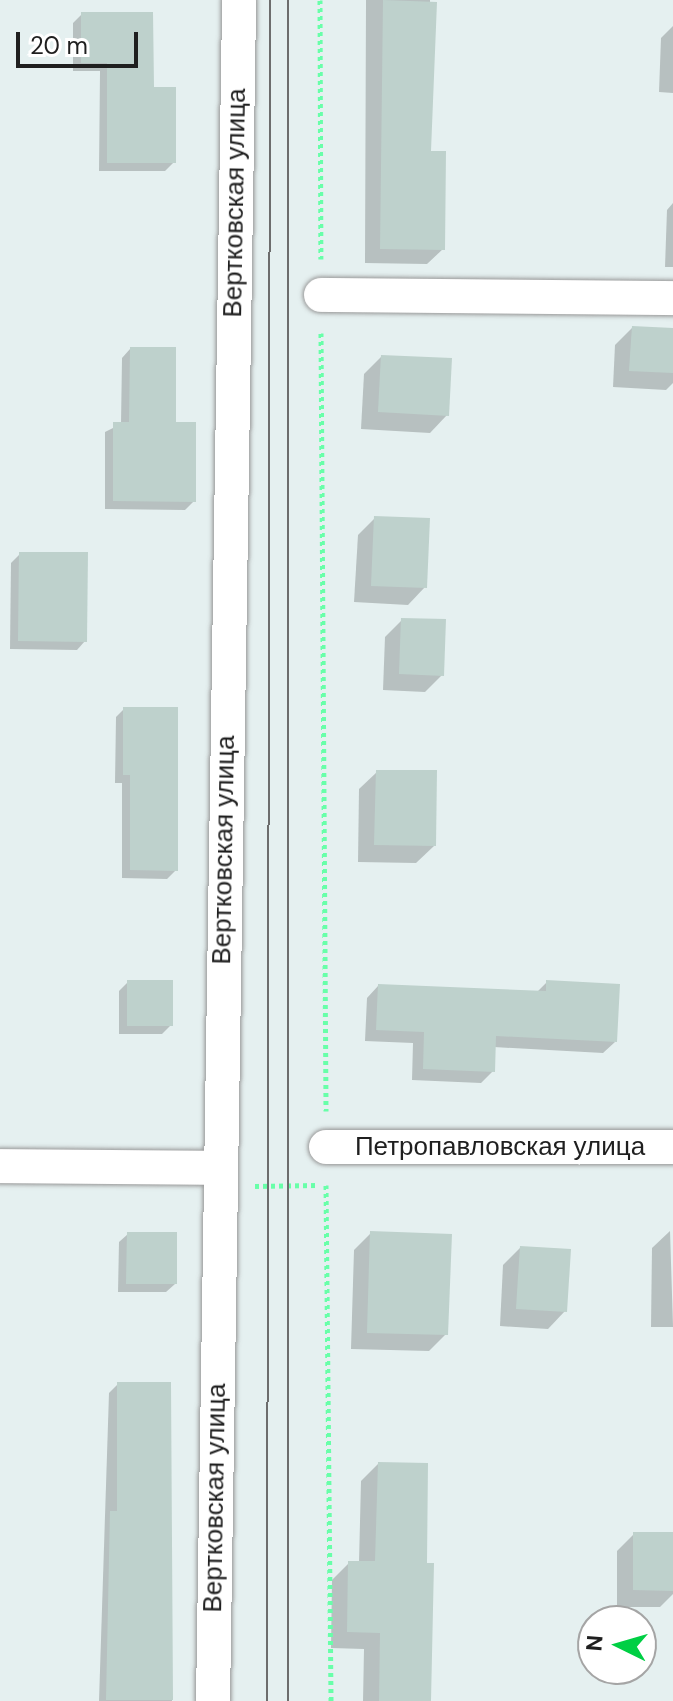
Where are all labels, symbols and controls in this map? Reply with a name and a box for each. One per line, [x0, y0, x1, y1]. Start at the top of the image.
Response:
scale bar [20, 16, 142, 66]
text: 20 m [30, 30, 88, 61]
street label: Вертковская улица [217, 88, 253, 318]
street label: Вертковская улица [206, 735, 242, 965]
street label: Петропавловская улица [355, 1131, 645, 1163]
street label: Вертковская улица [197, 1383, 233, 1613]
north arrow [577, 1605, 657, 1685]
text: N [579, 1634, 610, 1652]

